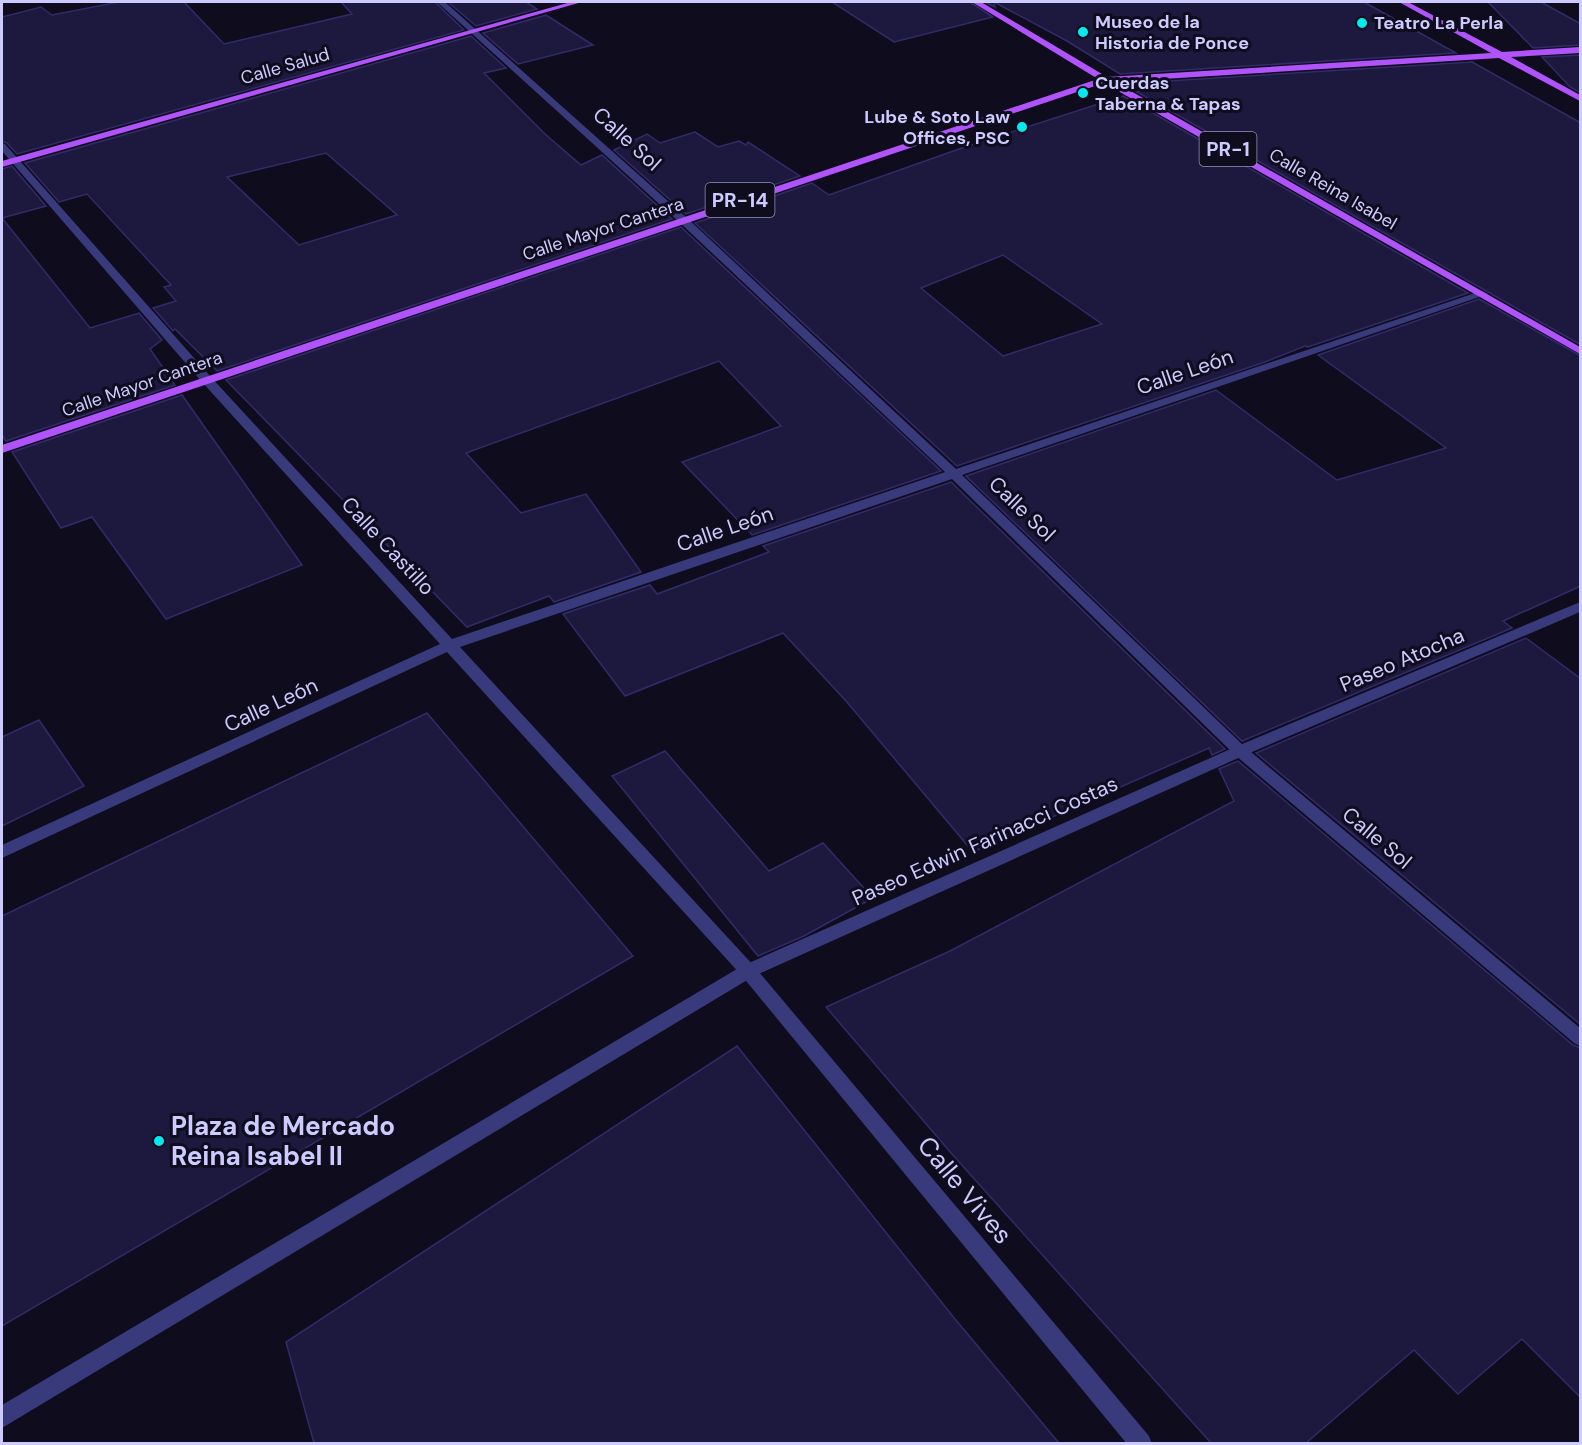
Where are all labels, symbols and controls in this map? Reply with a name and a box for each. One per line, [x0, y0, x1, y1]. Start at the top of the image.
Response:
place label: Museo de la Historia de Ponce [1095, 10, 1249, 55]
place label: Teatro La Perla [1374, 11, 1504, 35]
marker: Teatro La Perla [1355, 16, 1369, 30]
marker: Museo de la Historia de Ponce [1076, 25, 1090, 39]
street label: Calle Salud [238, 42, 332, 90]
place label: Cuerdas Taberna & Tapas [1095, 71, 1241, 116]
marker: Cuerdas Taberna & Tapas [1076, 86, 1090, 100]
street label: Calle Sol [587, 101, 667, 177]
place label: Lube & Soto Law Offices, PSC [864, 105, 1010, 150]
marker: Lube & Soto Law Offices, PSC [1015, 120, 1029, 134]
road number: PR-1 [1200, 132, 1256, 166]
street label: Calle Reina Isabel [1265, 143, 1401, 235]
road number: PR-14 [706, 183, 774, 217]
street label: Calle Mayor Cantera [519, 192, 687, 266]
street label: Calle León [1133, 342, 1237, 402]
street label: Calle Mayor Cantera [59, 345, 225, 423]
street label: Calle Sol [983, 470, 1061, 548]
street label: Calle Castillo [335, 491, 441, 601]
street label: Calle León [673, 499, 777, 559]
street label: Paseo Atocha [1336, 621, 1468, 699]
street label: Calle León [220, 671, 322, 739]
street label: Paseo Edwin Farinacci Costas [848, 770, 1122, 912]
street label: Calle Sol [1336, 801, 1418, 875]
place label: Plaza de Mercado Reina Isabel II [171, 1109, 395, 1173]
street label: Calle Vives [910, 1129, 1020, 1251]
marker: Plaza de Mercado Reina Isabel II [152, 1134, 166, 1148]

